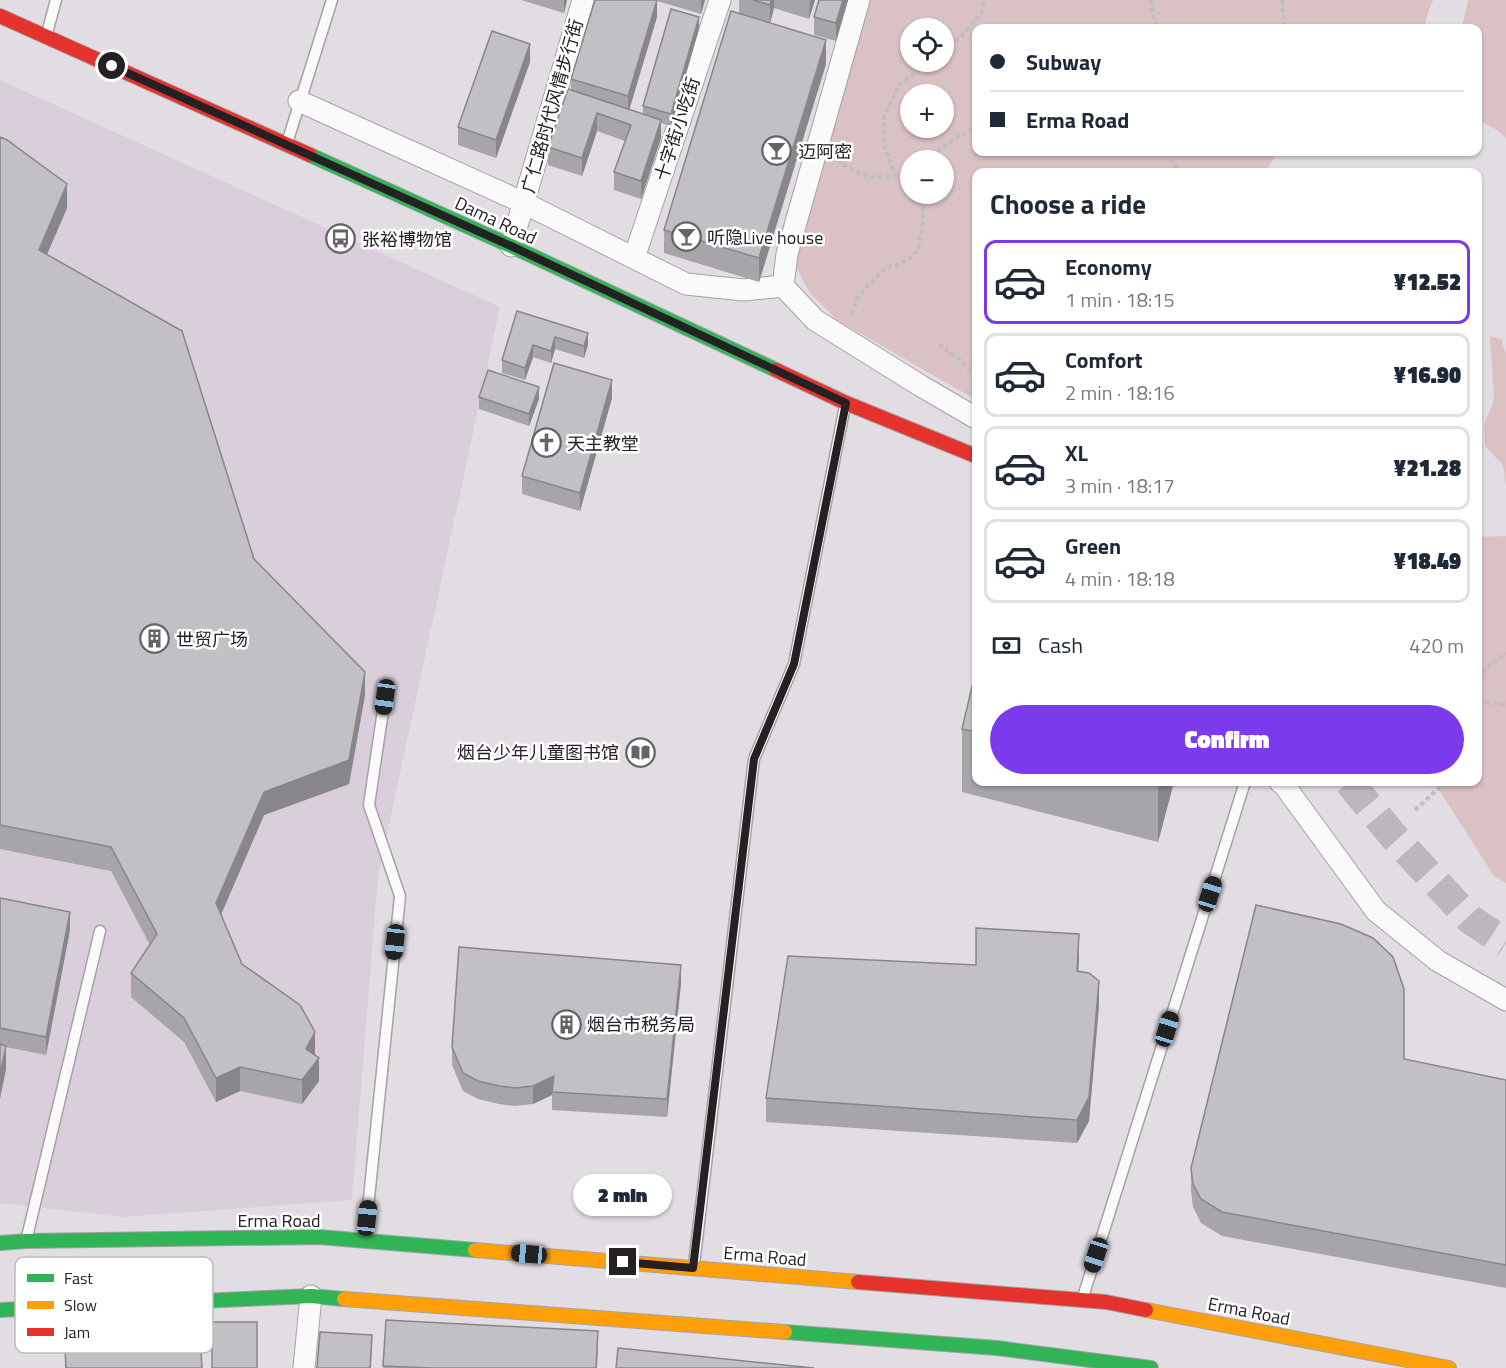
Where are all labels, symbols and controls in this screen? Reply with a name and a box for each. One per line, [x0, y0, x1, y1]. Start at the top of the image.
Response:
street label: 广仁路时代风情步行街 [514, 16, 590, 196]
map controls [900, 18, 954, 204]
button: locate [900, 18, 954, 72]
text: Subway [1026, 45, 1101, 79]
route start [98, 52, 125, 79]
street label: 十字街小吃街 [647, 73, 707, 185]
button: + [900, 84, 954, 138]
text: Erma Road [1026, 103, 1129, 137]
bar icon: 迈阿密 [761, 135, 793, 167]
place label: 迈阿密 [798, 138, 852, 165]
button: − [900, 150, 954, 204]
text: Choose a ride [990, 183, 1146, 224]
street label: Dama Road [451, 189, 541, 251]
bar icon: 听隐Live house [670, 221, 702, 253]
bus stop icon: 张裕博物馆 [325, 223, 357, 255]
place label: 听隐Live house [707, 224, 823, 251]
place label: 张裕博物馆 [362, 226, 452, 253]
text: Economy [1065, 250, 1152, 284]
icon: car [993, 255, 1047, 309]
text: ¥12.52 [1394, 265, 1461, 299]
text: 1 min · 18:15 [1065, 284, 1175, 315]
text: Comfort [1065, 343, 1143, 377]
icon: car [993, 348, 1047, 402]
text: ¥16.90 [1394, 358, 1461, 392]
text: 2 min · 18:16 [1065, 377, 1175, 408]
church icon: 天主教堂 [530, 427, 562, 459]
place label: 天主教堂 [567, 430, 639, 457]
text: XL [1065, 436, 1088, 470]
icon: car [993, 441, 1047, 495]
text: ¥21.28 [1394, 451, 1461, 485]
text: 3 min · 18:17 [1065, 470, 1175, 501]
text: Green [1065, 529, 1121, 563]
icon: car [993, 534, 1047, 588]
text: ¥18.49 [1394, 544, 1461, 578]
text: 4 min · 18:18 [1065, 563, 1175, 594]
building icon: 世贸广场 [139, 623, 171, 655]
place label: 世贸广场 [176, 626, 248, 653]
text: Cash [1038, 628, 1083, 662]
icon: cash [990, 629, 1023, 662]
text: 420 m [1409, 630, 1464, 661]
car [374, 678, 396, 716]
button: Confirm [990, 705, 1464, 774]
library icon: 烟台少年儿童图书馆 [624, 736, 656, 768]
place label: 烟台少年儿童图书馆 [457, 739, 619, 766]
car [1196, 874, 1224, 914]
car [384, 923, 406, 961]
building icon: 烟台市税务局 [550, 1008, 582, 1040]
car [1153, 1009, 1181, 1049]
place label: 烟台市税务局 [587, 1011, 695, 1038]
callout: 2 min [574, 1175, 672, 1217]
text: 2 min [598, 1179, 647, 1210]
car [356, 1199, 378, 1237]
street label: Erma Road [237, 1207, 321, 1234]
car [1082, 1235, 1110, 1275]
street label: Erma Road [722, 1239, 808, 1273]
car [510, 1243, 548, 1265]
route end [609, 1248, 636, 1275]
legend [15, 1257, 213, 1353]
text: Fast [64, 1266, 93, 1290]
street label: Erma Road [1206, 1290, 1292, 1332]
text: Slow [64, 1293, 97, 1317]
text: Jam [64, 1320, 90, 1344]

